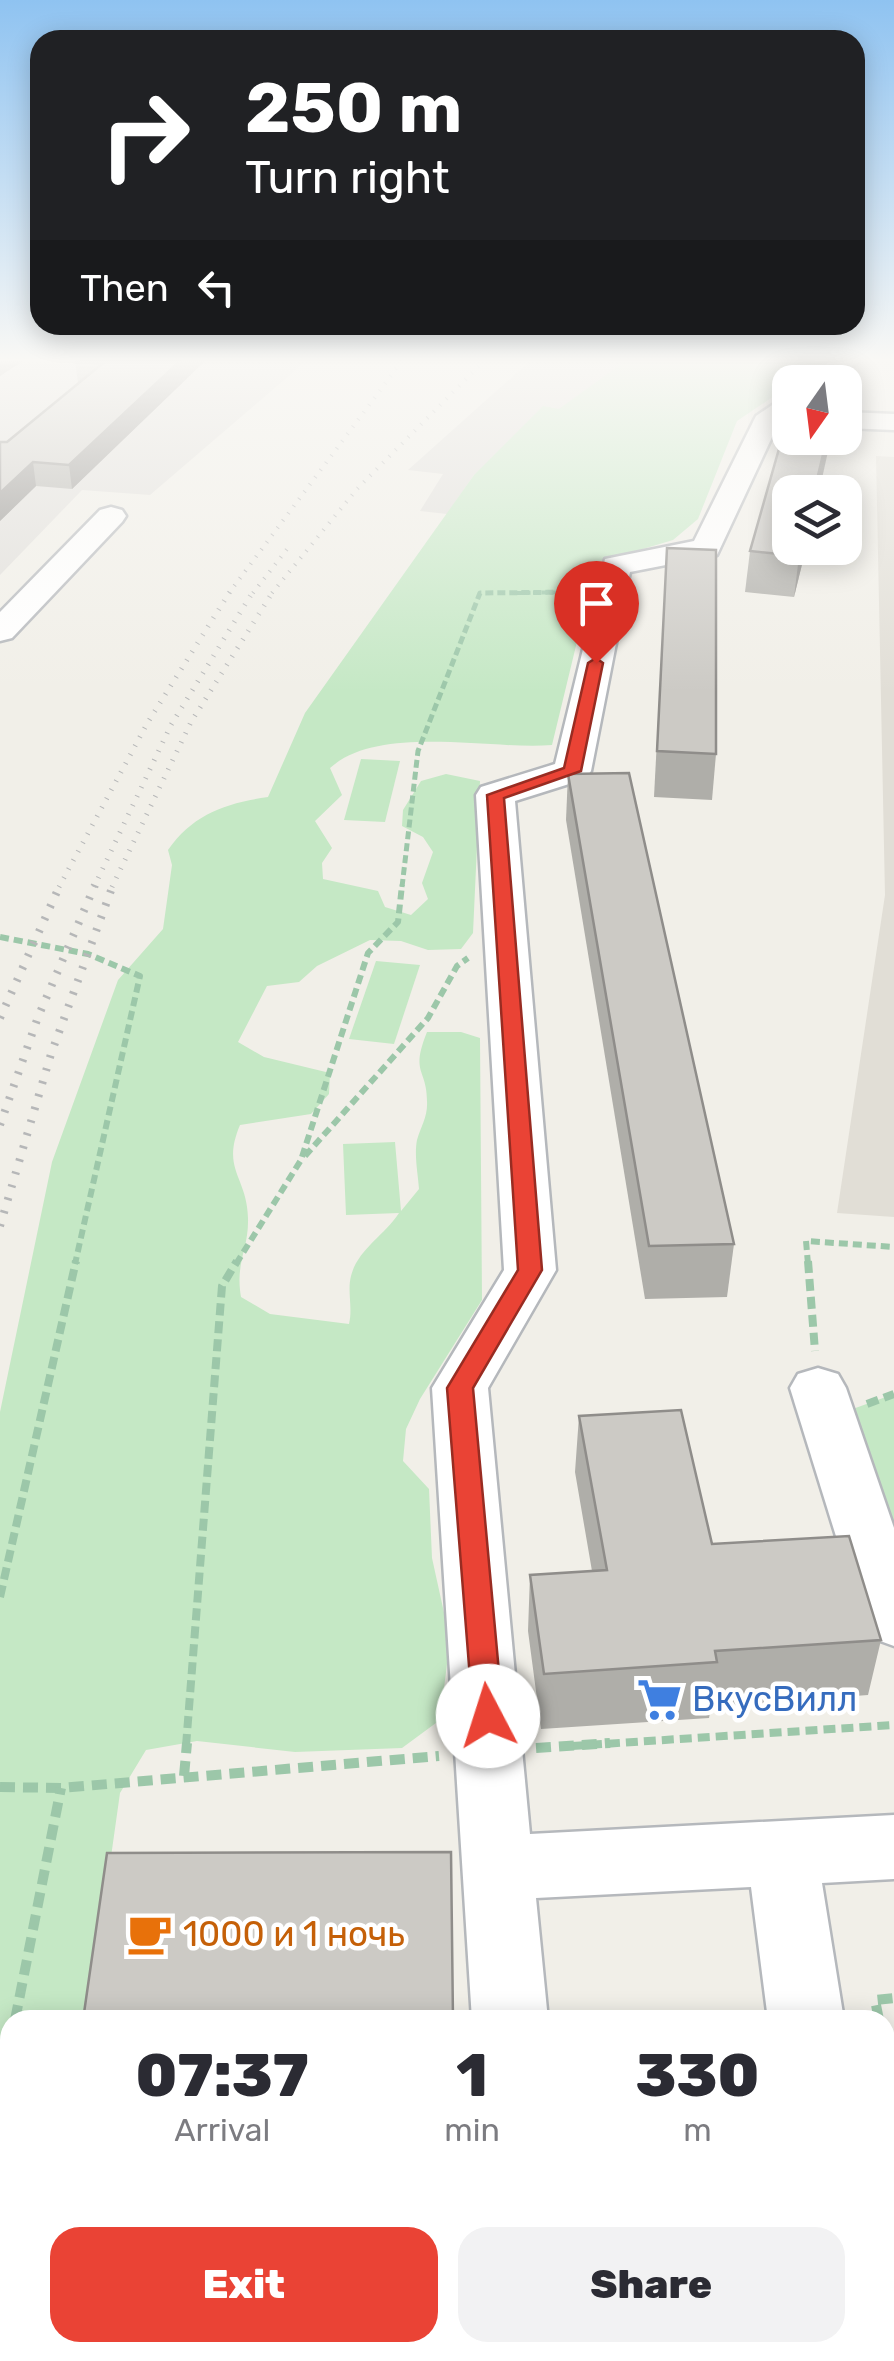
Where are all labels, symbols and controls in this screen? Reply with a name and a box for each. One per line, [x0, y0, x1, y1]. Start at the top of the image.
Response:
text: 250 m [245, 67, 462, 150]
icon: right [80, 70, 210, 200]
text: Turn right [245, 151, 449, 204]
icon: left [189, 260, 244, 315]
text: Then [80, 265, 169, 311]
north arrow [772, 365, 862, 455]
map controls [772, 365, 862, 565]
button: layers [772, 475, 862, 565]
pin [554, 561, 639, 664]
icon: arrive [569, 576, 624, 631]
position arrow [436, 1664, 540, 1768]
supermarket icon: ВкусВилл [635, 1675, 683, 1723]
place label: ВкусВилл [692, 1678, 857, 1720]
cafe icon: 1000 и 1 ночь [126, 1910, 174, 1958]
place label: 1000 и 1 ночь [183, 1913, 405, 1955]
text: 07:37 [136, 2040, 309, 2111]
text: 1 [456, 2040, 488, 2111]
text: 330 [635, 2040, 759, 2111]
text: Arrival [174, 2111, 270, 2149]
text: min [444, 2111, 500, 2149]
text: m [683, 2111, 712, 2149]
button: Exit [50, 2227, 438, 2342]
button: Share [458, 2227, 845, 2342]

